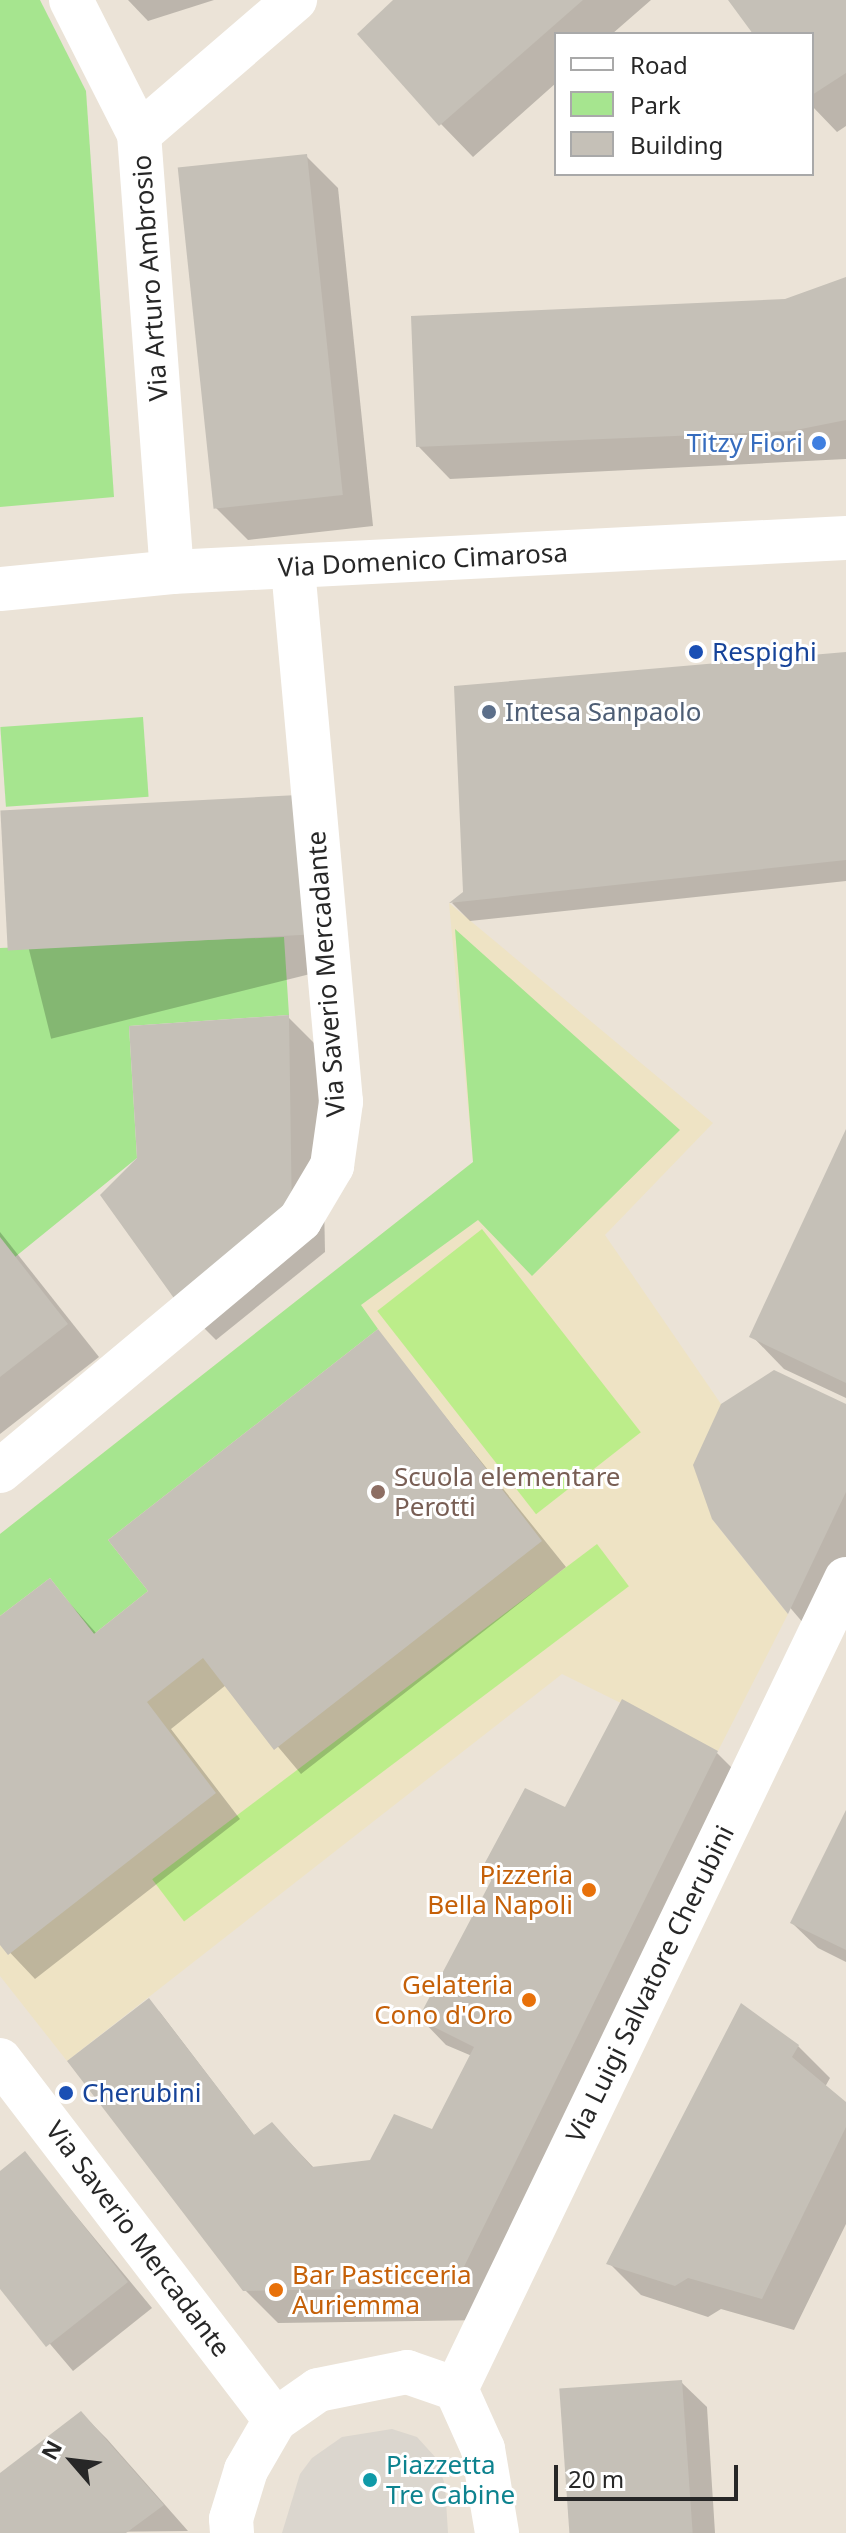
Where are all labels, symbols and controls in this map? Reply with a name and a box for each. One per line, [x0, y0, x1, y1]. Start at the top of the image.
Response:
legend [554, 32, 814, 176]
text: Road [630, 48, 688, 81]
text: Park [630, 88, 681, 121]
text: Building [630, 128, 723, 161]
street label: Via Arturo Ambrosio [126, 154, 174, 402]
place label: Titzy Fiori [687, 427, 803, 459]
marker: Titzy Fiori [810, 434, 828, 452]
street label: Via Domenico Cimarosa [277, 537, 569, 583]
place label: Respighi [712, 636, 817, 668]
marker: Respighi [687, 643, 705, 661]
place label: Intesa Sanpaolo [505, 696, 701, 728]
marker: Intesa Sanpaolo [480, 703, 498, 721]
street label: Via Saverio Mercadante [300, 830, 352, 1118]
place label: Scuola elementare Perotti [394, 1461, 621, 1522]
marker: Scuola elementare Perotti [369, 1483, 387, 1501]
street label: Via Luigi Salvatore Cherubini [559, 1820, 741, 2148]
place label: Pizzeria Bella Napoli [427, 1859, 573, 1920]
marker: Pizzeria Bella Napoli [580, 1881, 598, 1899]
place label: Gelateria Cono d'Oro [374, 1969, 513, 2030]
marker: Gelateria Cono d'Oro [520, 1991, 538, 2009]
place label: Cherubini [82, 2077, 201, 2109]
marker: Cherubini [57, 2084, 75, 2102]
street label: Via Saverio Mercadante [39, 2115, 237, 2363]
place label: Bar Pasticceria Auriemma [292, 2259, 472, 2320]
marker: Bar Pasticceria Auriemma [267, 2281, 285, 2299]
north arrow [32, 2421, 112, 2501]
text: N [33, 2435, 68, 2465]
place label: Piazzetta Tre Cabine [386, 2449, 515, 2510]
scale bar [558, 2449, 742, 2499]
text: 20 m [568, 2462, 624, 2495]
marker: Piazzetta Tre Cabine [361, 2471, 379, 2489]

